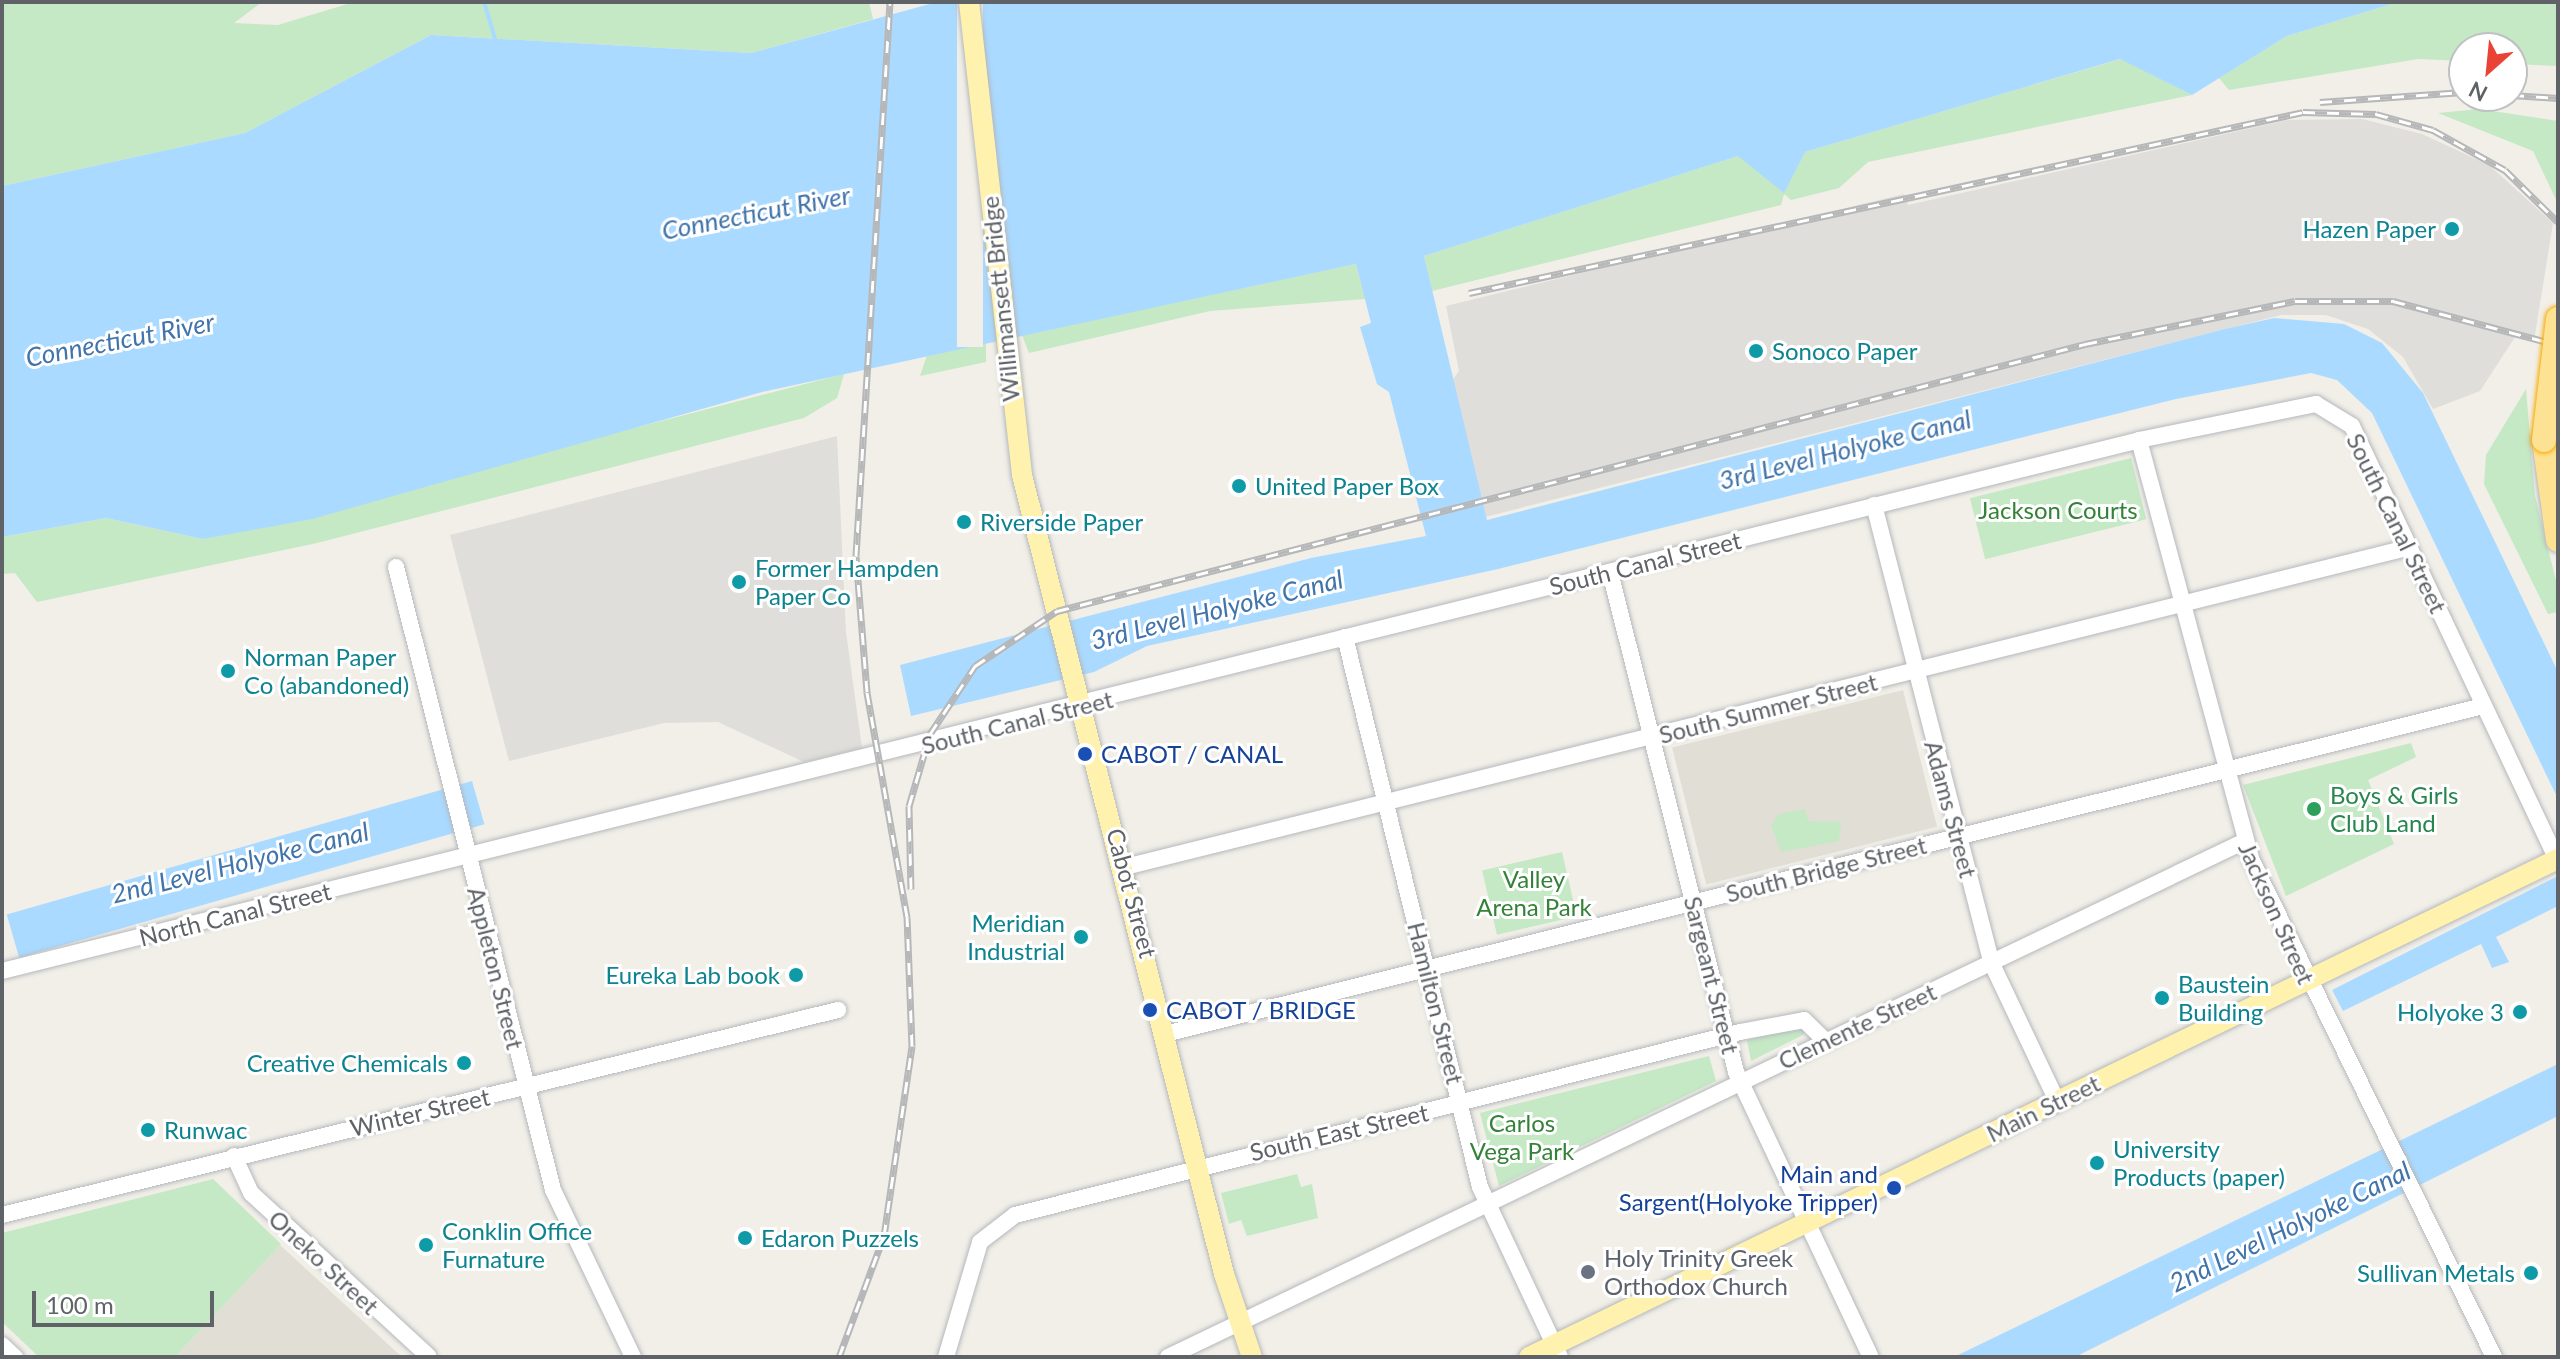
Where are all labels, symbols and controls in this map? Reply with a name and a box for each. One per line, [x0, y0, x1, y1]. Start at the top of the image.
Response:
north arrow [2448, 32, 2528, 112]
text: N [2464, 76, 2491, 108]
water label: Connecticut River [659, 179, 853, 247]
street label: Willimansett Bridge [975, 195, 1025, 403]
place label: Hazen Paper [2302, 215, 2436, 243]
marker: Hazen Paper [2443, 220, 2461, 238]
water label: Connecticut River [23, 306, 217, 374]
place label: Sonoco Paper [1772, 337, 1917, 365]
marker: Sonoco Paper [1747, 342, 1765, 360]
water label: 3rd Level Holyoke Canal [1716, 404, 1974, 496]
street label: South Canal Street [2341, 428, 2453, 618]
place label: United Paper Box [1255, 472, 1440, 500]
marker: United Paper Box [1230, 477, 1248, 495]
park label: Jackson Courts [1978, 496, 2138, 524]
place label: Riverside Paper [980, 508, 1143, 536]
marker: Riverside Paper [955, 513, 973, 531]
street label: South Canal Street [1546, 525, 1744, 601]
place label: Former Hampden Paper Co [755, 554, 940, 610]
water label: 3rd Level Holyoke Canal [1088, 564, 1346, 656]
marker: Former Hampden Paper Co [730, 573, 748, 591]
place label: Norman Paper Co (abandoned) [244, 643, 409, 699]
marker: Norman Paper Co (abandoned) [219, 662, 237, 680]
street label: South Summer Street [1656, 667, 1880, 749]
street label: South Canal Street [918, 684, 1116, 760]
street label: Adams Street [1919, 737, 1983, 881]
place label: CABOT / CANAL [1101, 740, 1284, 768]
marker: CABOT / CANAL [1076, 745, 1094, 763]
place label: Boys & Girls Club Land [2330, 781, 2458, 837]
marker: Boys & Girls Club Land [2305, 800, 2323, 818]
water label: 2nd Level Holyoke Canal [108, 816, 372, 910]
street label: Cabot Street [1101, 825, 1163, 961]
street label: South Bridge Street [1723, 830, 1929, 908]
street label: Jackson Street [2233, 838, 2321, 988]
park label: Valley Arena Park [1476, 865, 1592, 921]
street label: North Canal Street [136, 876, 334, 952]
street label: Appleton Street [462, 884, 530, 1052]
street label: Sargeant Street [1679, 893, 1745, 1057]
place label: Meridian Industrial [967, 909, 1065, 965]
street label: Hamilton Street [1402, 919, 1470, 1087]
marker: Meridian Industrial [1072, 928, 1090, 946]
place label: Eureka Lab book [605, 961, 780, 989]
marker: Eureka Lab book [787, 966, 805, 984]
place label: Baustein Building [2178, 970, 2269, 1026]
street label: Clemente Street [1774, 977, 1940, 1075]
marker: Baustein Building [2153, 989, 2171, 1007]
place label: CABOT / BRIDGE [1166, 996, 1356, 1024]
place label: Holyoke 3 [2397, 998, 2504, 1026]
marker: CABOT / BRIDGE [1141, 1001, 1159, 1019]
marker: Holyoke 3 [2511, 1003, 2529, 1021]
place label: Creative Chemicals [247, 1049, 448, 1077]
marker: Creative Chemicals [455, 1054, 473, 1072]
street label: Main Street [1982, 1068, 2104, 1148]
street label: Winter Street [347, 1082, 493, 1142]
street label: South East Street [1247, 1097, 1431, 1167]
park label: Carlos Vega Park [1470, 1109, 1574, 1165]
place label: Runwac [164, 1116, 247, 1144]
marker: Runwac [139, 1121, 157, 1139]
place label: University Products (paper) [2113, 1135, 2285, 1191]
marker: University Products (paper) [2088, 1154, 2106, 1172]
water label: 2nd Level Holyoke Canal [2164, 1155, 2416, 1299]
place label: Main and Sargent(Holyoke Tripper) [1618, 1160, 1878, 1216]
marker: Main and Sargent(Holyoke Tripper) [1885, 1179, 1903, 1197]
street label: Oneko Street [263, 1204, 385, 1320]
place label: Conklin Office Furnature [442, 1217, 592, 1273]
place label: Edaron Puzzels [761, 1224, 919, 1252]
marker: Edaron Puzzels [736, 1229, 754, 1247]
marker: Conklin Office Furnature [417, 1236, 435, 1254]
place label: Holy Trinity Greek Orthodox Church [1604, 1244, 1795, 1300]
place label: Sullivan Metals [2357, 1259, 2515, 1287]
marker: Holy Trinity Greek Orthodox Church [1579, 1263, 1597, 1281]
marker: Sullivan Metals [2522, 1264, 2540, 1282]
scale bar [36, 1275, 218, 1325]
text: 100 m [46, 1290, 114, 1319]

